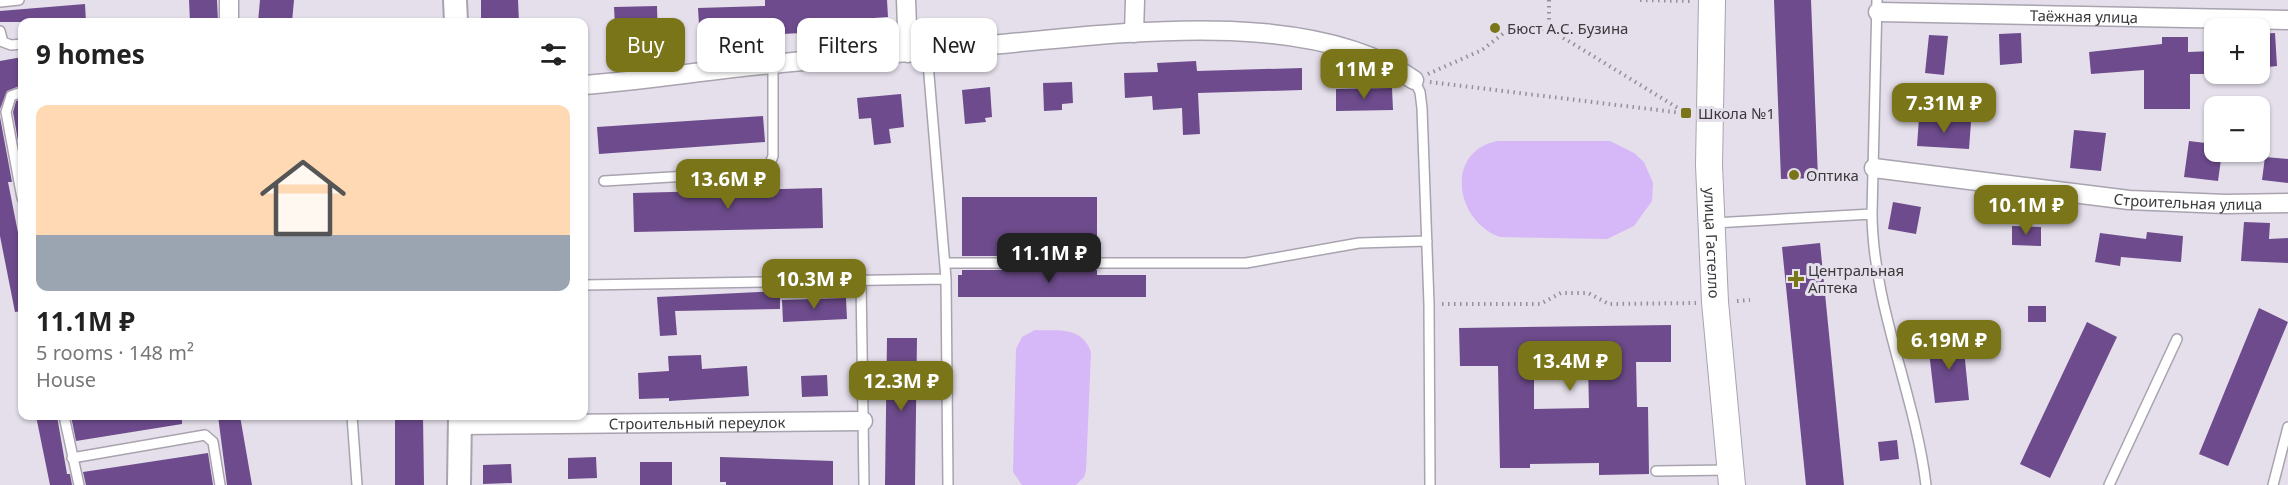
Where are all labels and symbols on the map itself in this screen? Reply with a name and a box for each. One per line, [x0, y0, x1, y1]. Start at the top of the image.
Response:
street label: Таёжная улица [2030, 5, 2138, 27]
place label: Бюст А.С. Бузина [1507, 18, 1628, 38]
marker: Бюст А.С. Бузина [1488, 21, 1502, 35]
pin: 11M ₽ [1322, 49, 1406, 100]
pin: 7.31M ₽ [1889, 83, 1999, 134]
place label: Школа №1 [1698, 103, 1775, 123]
marker: Школа №1 [1679, 106, 1693, 120]
pin: 13.6M ₽ [673, 159, 783, 210]
place label: Оптика [1806, 165, 1859, 185]
marker: Оптика [1787, 168, 1801, 182]
pin: 10.1M ₽ [1971, 185, 2081, 236]
street label: улица Гастелло [1700, 187, 1725, 299]
street label: Строительная улица [2112, 188, 2262, 214]
pin: 11.1M ₽ [994, 233, 1104, 284]
pin: 10.3M ₽ [759, 259, 869, 310]
place label: Центральная Аптека [1808, 260, 1904, 297]
marker: Центральная Аптека [1789, 272, 1803, 286]
pin: 6.19M ₽ [1894, 320, 2004, 371]
pin: 13.4M ₽ [1515, 341, 1625, 392]
pin: 12.3M ₽ [846, 361, 956, 412]
street label: Строительный переулок [608, 412, 786, 434]

